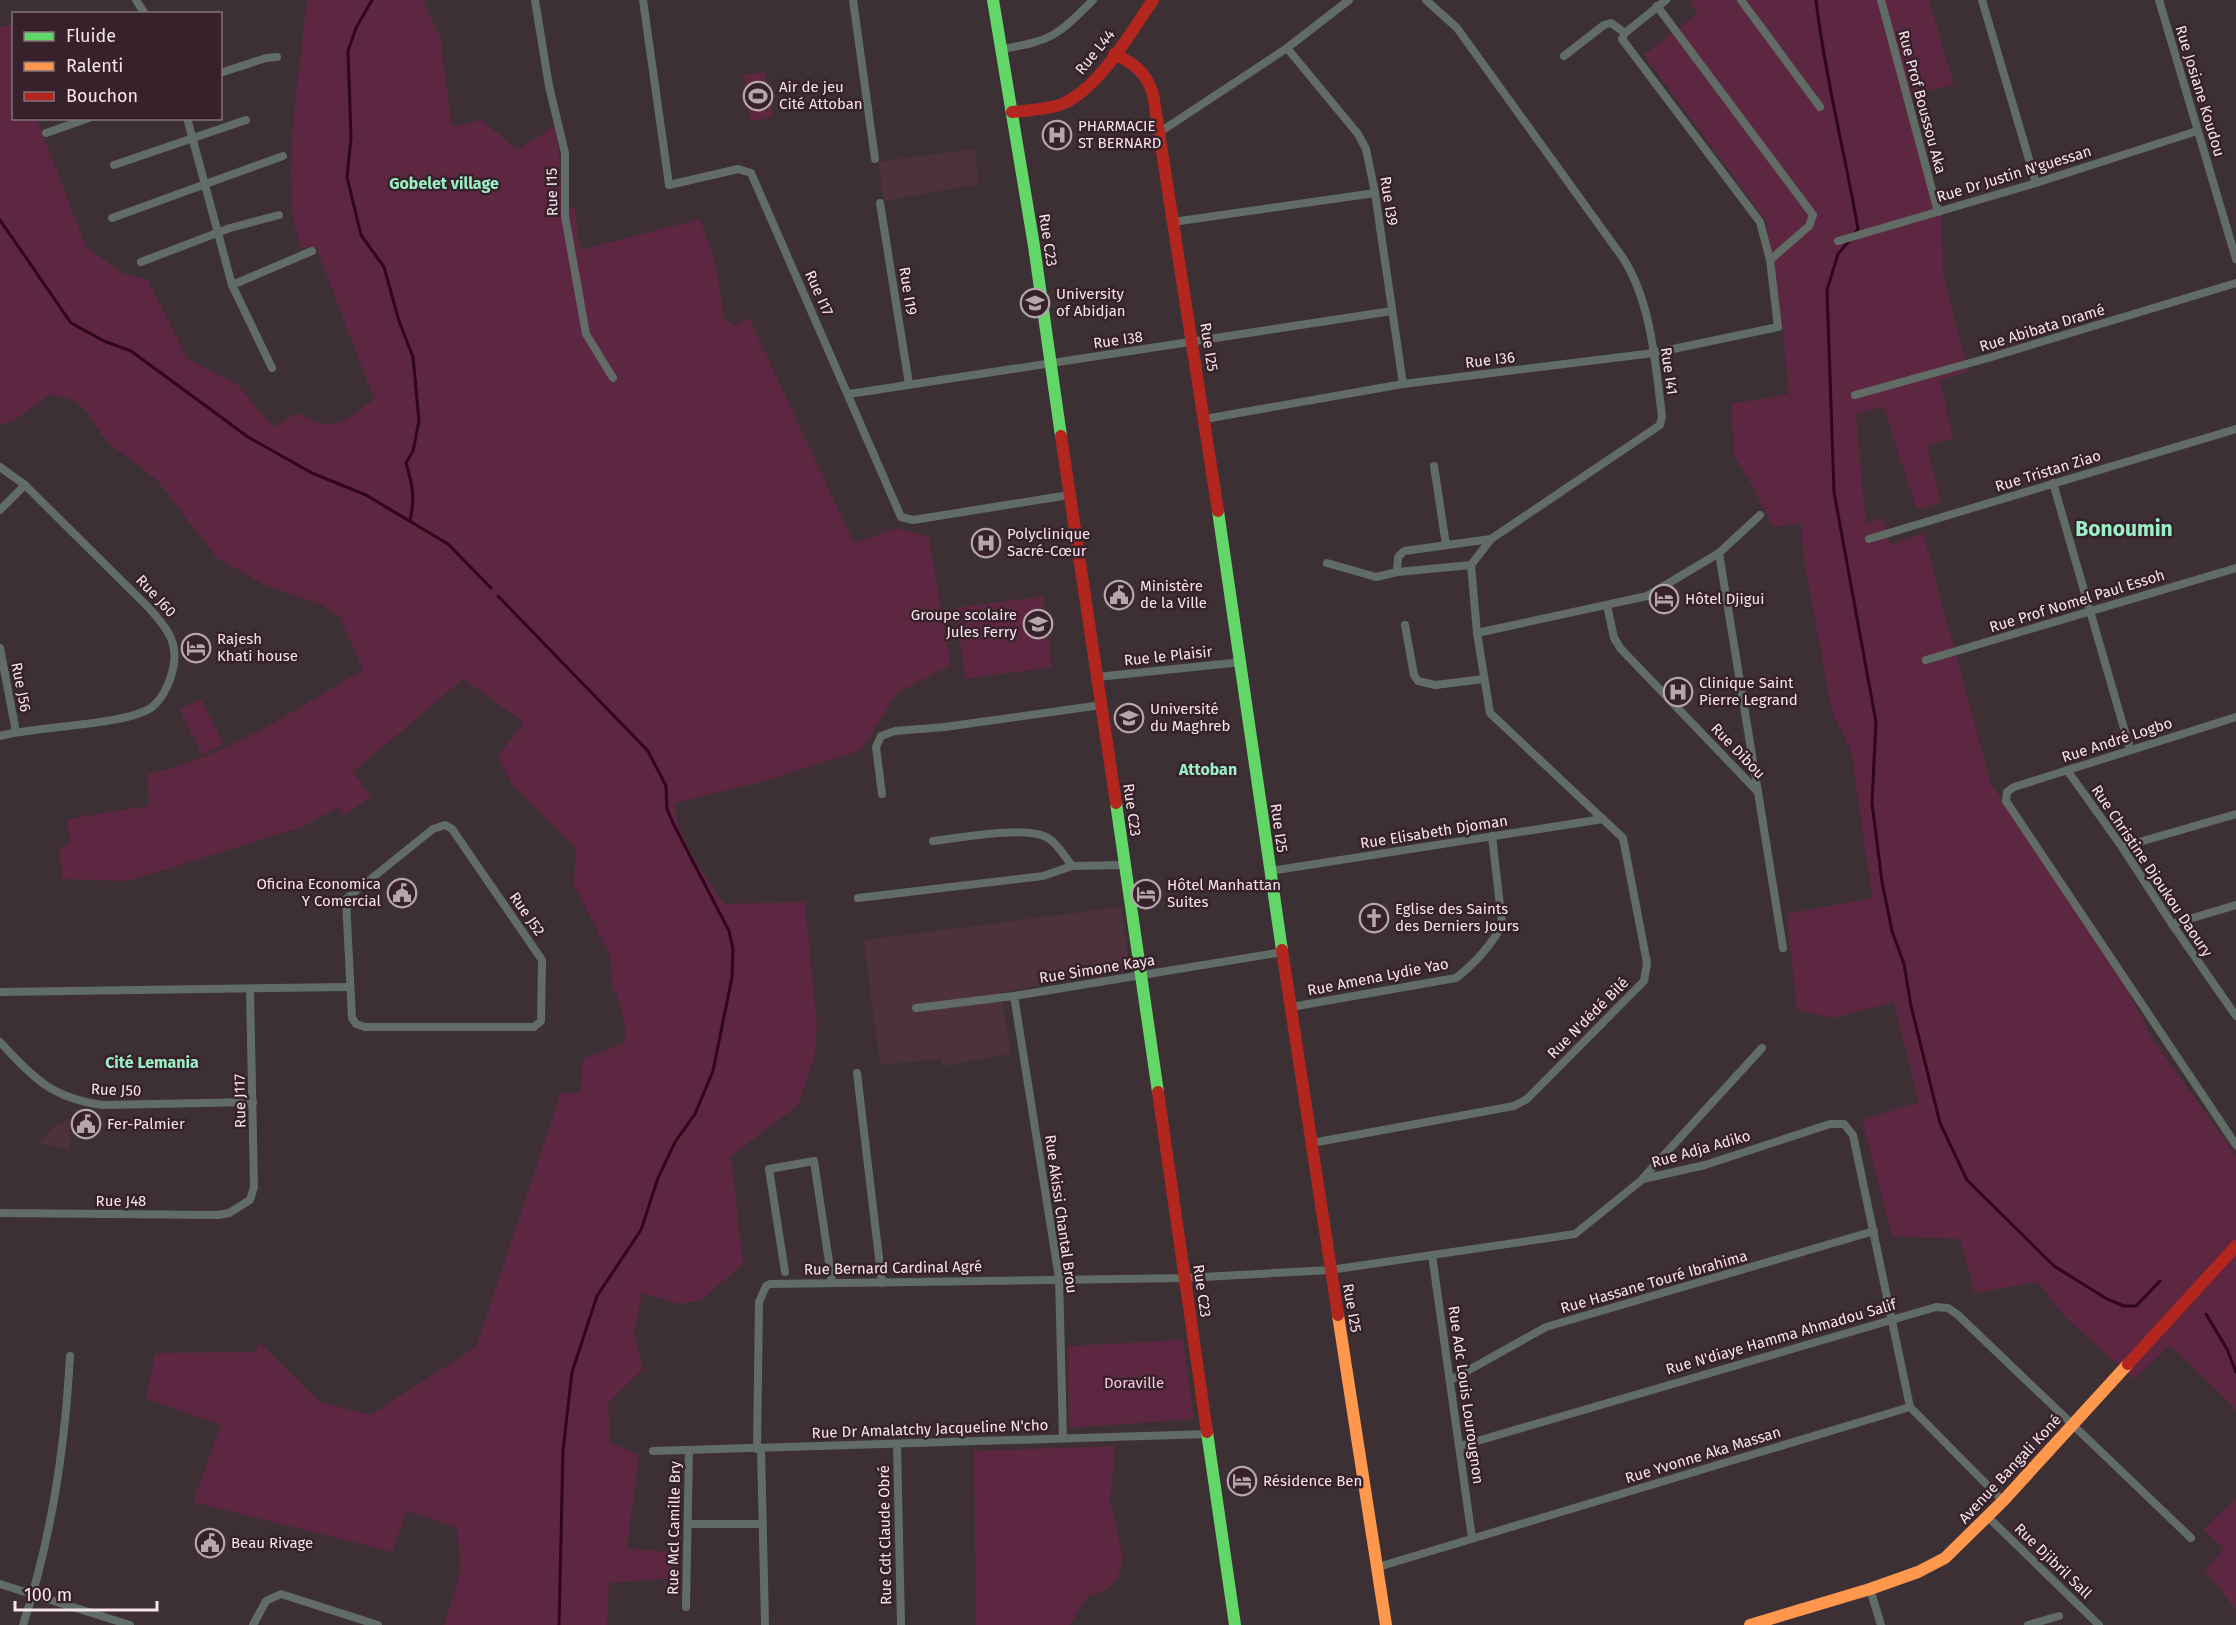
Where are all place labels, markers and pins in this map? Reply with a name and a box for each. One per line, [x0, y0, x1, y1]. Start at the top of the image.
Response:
place label: Air de jeu Cité Attoban [779, 78, 863, 113]
sports icon: Air de jeu Cité Attoban [742, 80, 774, 112]
place label: PHARMACIE ST BERNARD [1078, 117, 1161, 152]
hospital icon: PHARMACIE ST BERNARD [1041, 119, 1073, 151]
place label: University of Abidjan [1056, 285, 1126, 320]
school or university icon: University of Abidjan [1019, 287, 1051, 319]
place label: Polyclinique Sacré-Cœur [1007, 525, 1090, 560]
hospital icon: Polyclinique Sacré-Cœur [970, 527, 1002, 559]
place label: Ministère de la Ville [1140, 577, 1207, 612]
public building icon: Ministère de la Ville [1103, 579, 1135, 611]
hotel icon: Hôtel Djigui [1648, 583, 1680, 615]
place label: Hôtel Djigui [1685, 590, 1764, 608]
place label: Groupe scolaire Jules Ferry [911, 606, 1018, 641]
school or university icon: Groupe scolaire Jules Ferry [1022, 608, 1054, 640]
place label: Rajesh Khati house [217, 630, 298, 665]
hotel icon: Rajesh Khati house [180, 632, 212, 664]
place label: Clinique Saint Pierre Legrand [1699, 674, 1798, 709]
hospital icon: Clinique Saint Pierre Legrand [1662, 676, 1694, 708]
place label: Université du Maghreb [1150, 700, 1230, 735]
school or university icon: Université du Maghreb [1113, 702, 1145, 734]
place label: Oficina Economica Y Comercial [256, 875, 382, 910]
place label: Hôtel Manhattan Suites [1167, 876, 1281, 911]
public building icon: Oficina Economica Y Comercial [386, 877, 418, 909]
hotel icon: Hôtel Manhattan Suites [1130, 878, 1162, 910]
place label: Eglise des Saints des Derniers Jours [1395, 900, 1519, 935]
church icon: Eglise des Saints des Derniers Jours [1358, 902, 1390, 934]
public building icon: Fer-Palmier [70, 1108, 102, 1140]
place label: Fer-Palmier [107, 1115, 185, 1133]
hotel icon: Résidence Ben [1226, 1465, 1258, 1497]
place label: Résidence Ben [1263, 1472, 1362, 1490]
public building icon: Beau Rivage [194, 1527, 226, 1559]
place label: Beau Rivage [231, 1534, 313, 1552]

